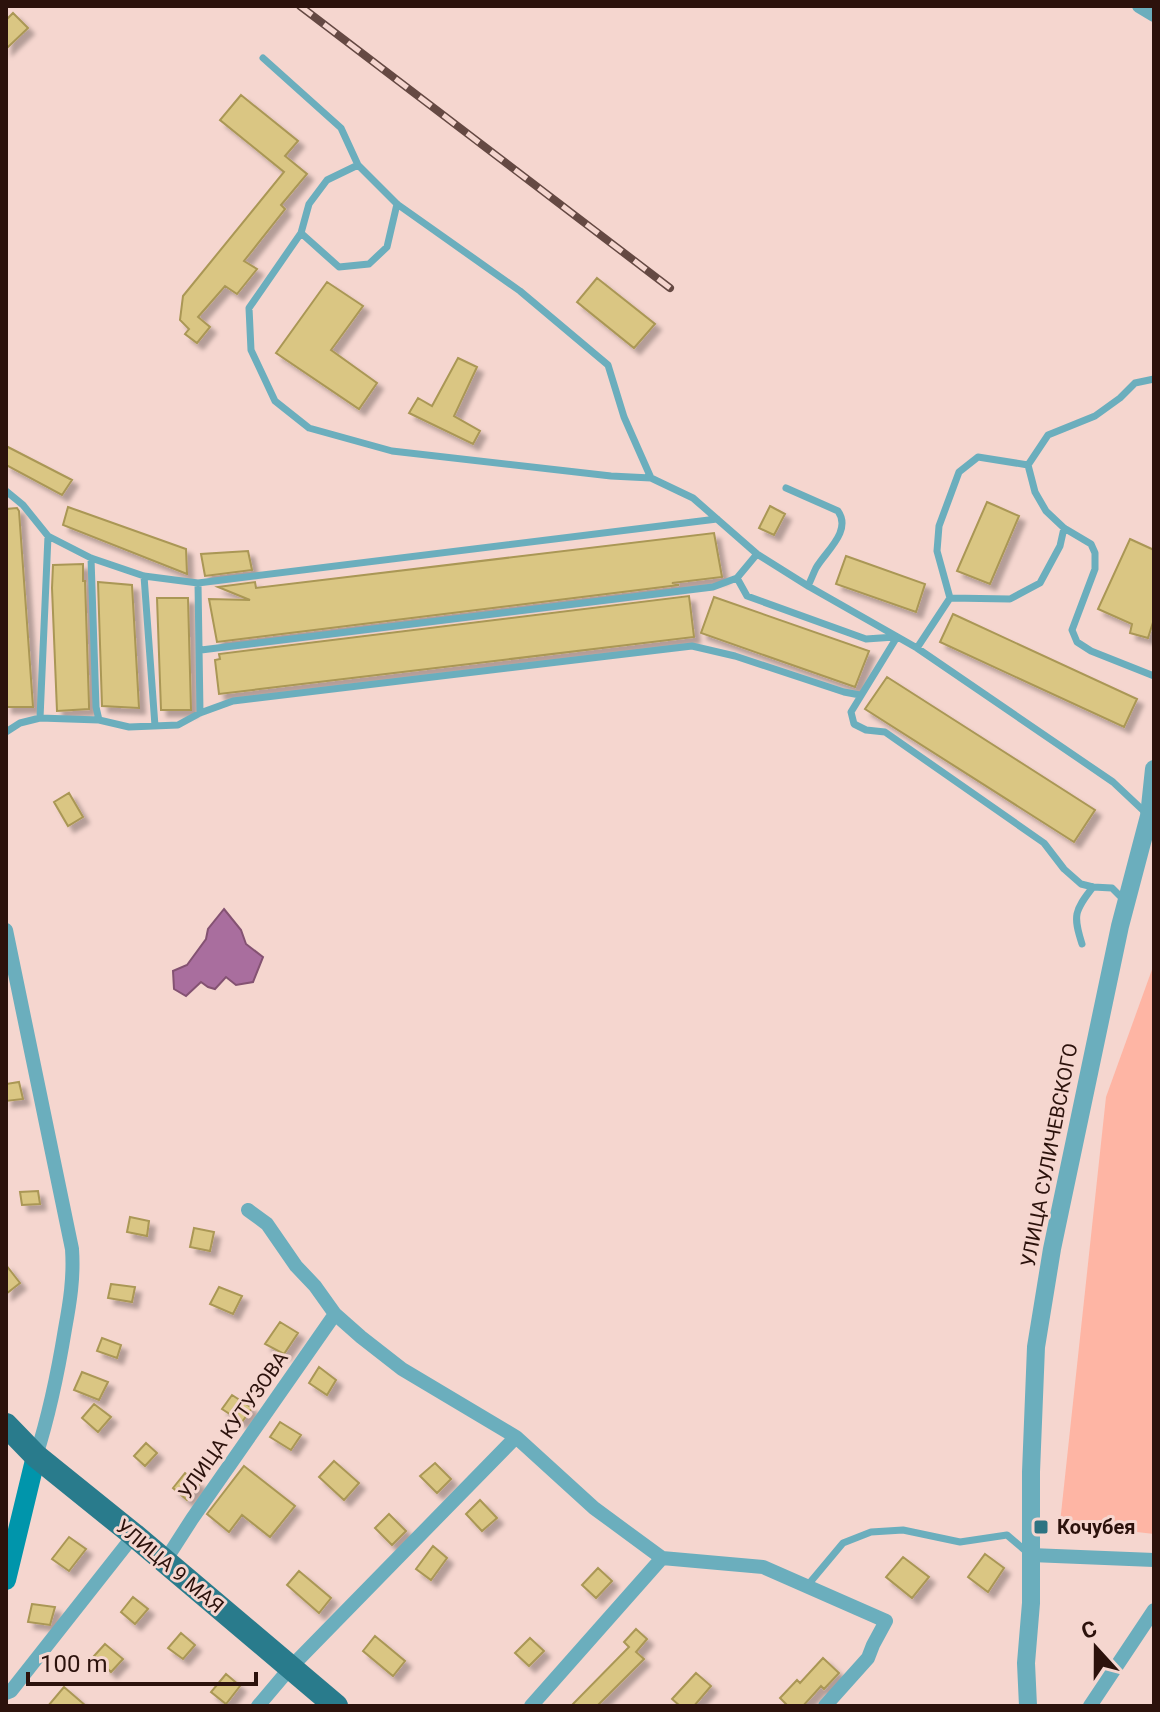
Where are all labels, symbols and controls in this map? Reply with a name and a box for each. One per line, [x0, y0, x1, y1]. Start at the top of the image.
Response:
street label: УЛИЦА СУЛИЧЕВСКОГО [1016, 1041, 1082, 1269]
street label: УЛИЦА КУТУЗОВА [173, 1347, 293, 1503]
street label: УЛИЦА 9 МАЯ [111, 1514, 229, 1618]
place label: Кочубея [1057, 1515, 1136, 1539]
marker: Кочубея [1032, 1518, 1050, 1536]
north arrow [1056, 1608, 1136, 1688]
text: С [1078, 1616, 1100, 1644]
scale bar [28, 1636, 256, 1686]
text: 100 m [40, 1650, 107, 1678]

